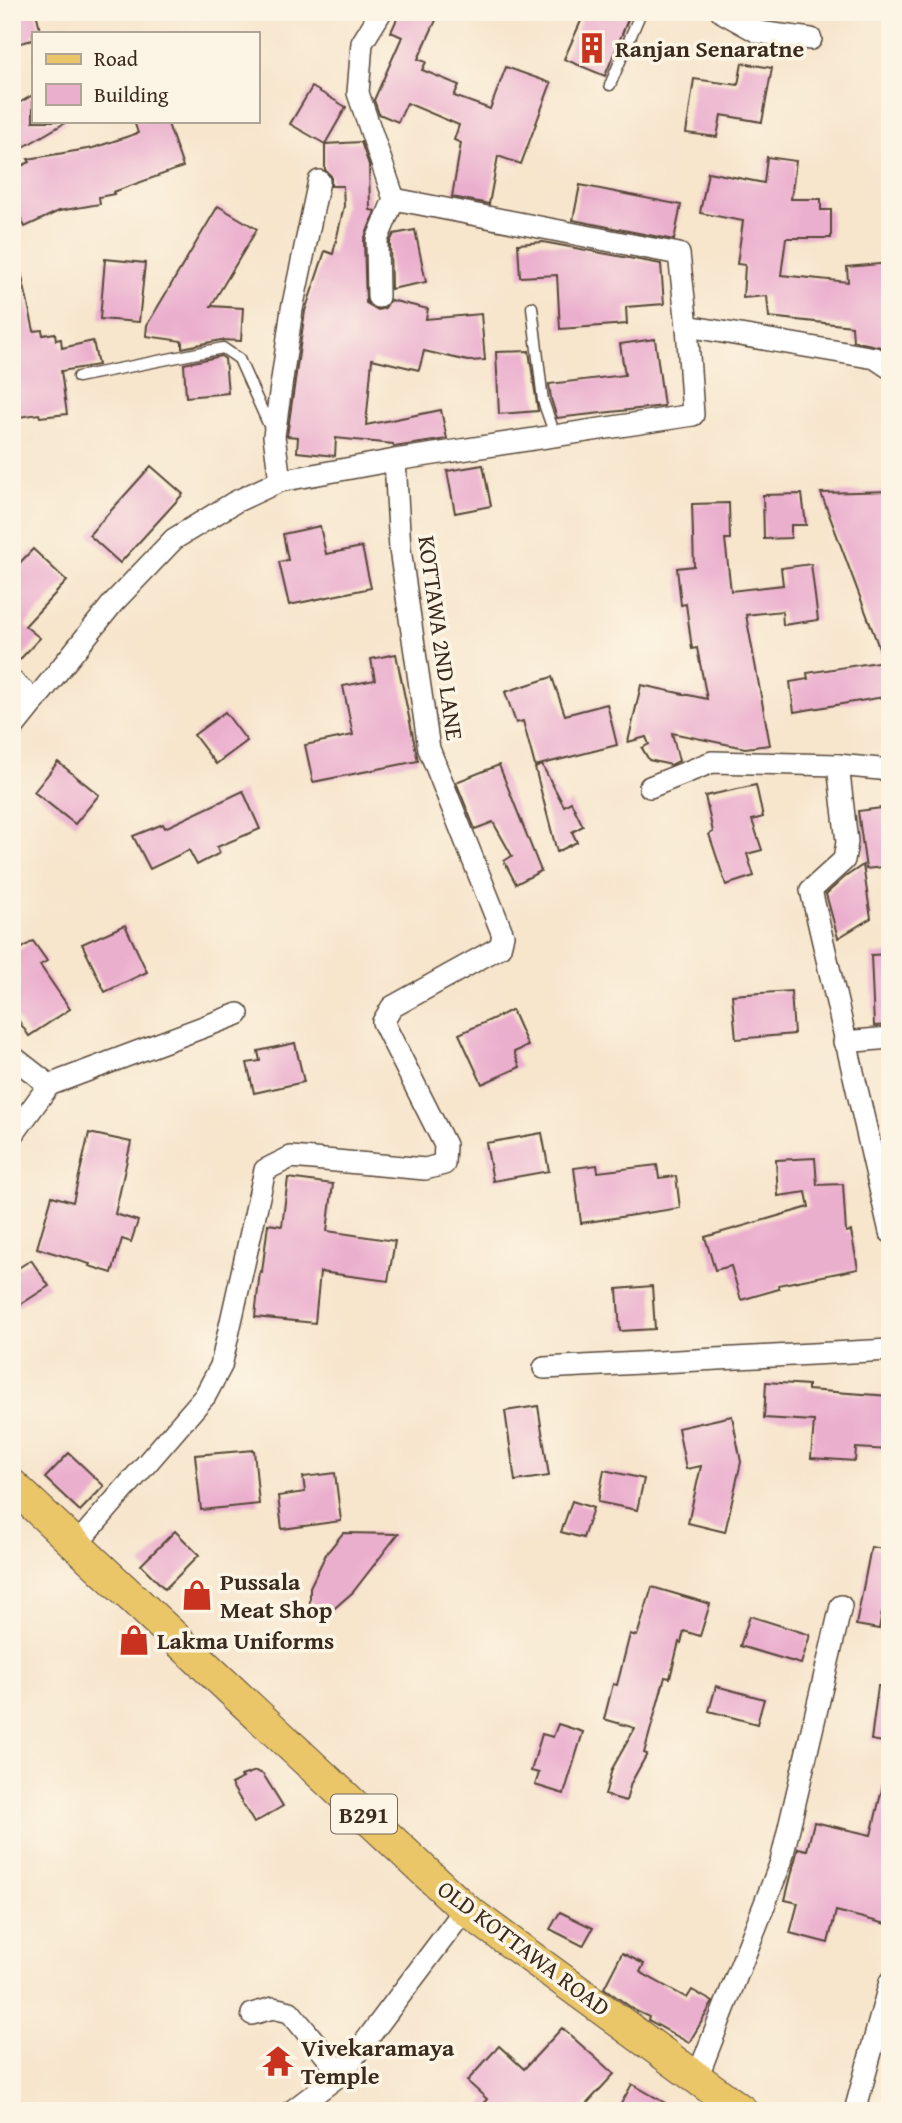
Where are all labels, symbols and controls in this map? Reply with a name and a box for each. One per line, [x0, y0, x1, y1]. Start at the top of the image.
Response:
building icon: Ranjan Senaratne [575, 31, 609, 65]
place label: Ranjan Senaratne [615, 31, 805, 66]
legend [32, 32, 259, 122]
text: Road [94, 43, 139, 74]
text: Building [94, 79, 169, 110]
street label: KOTTAWA 2ND LANE [409, 533, 473, 743]
place label: Pussala Meat Shop [220, 1564, 332, 1627]
shop icon: Pussala Meat Shop [180, 1578, 214, 1612]
shop icon: Lakma Uniforms [117, 1623, 151, 1657]
place label: Lakma Uniforms [157, 1623, 334, 1658]
road number: B291 [331, 1795, 397, 1834]
street label: OLD KOTTAWA ROAD [430, 1871, 618, 2025]
place label: Vivekaramaya Temple [301, 2030, 455, 2093]
temple icon: Vivekaramaya Temple [261, 2044, 295, 2078]

